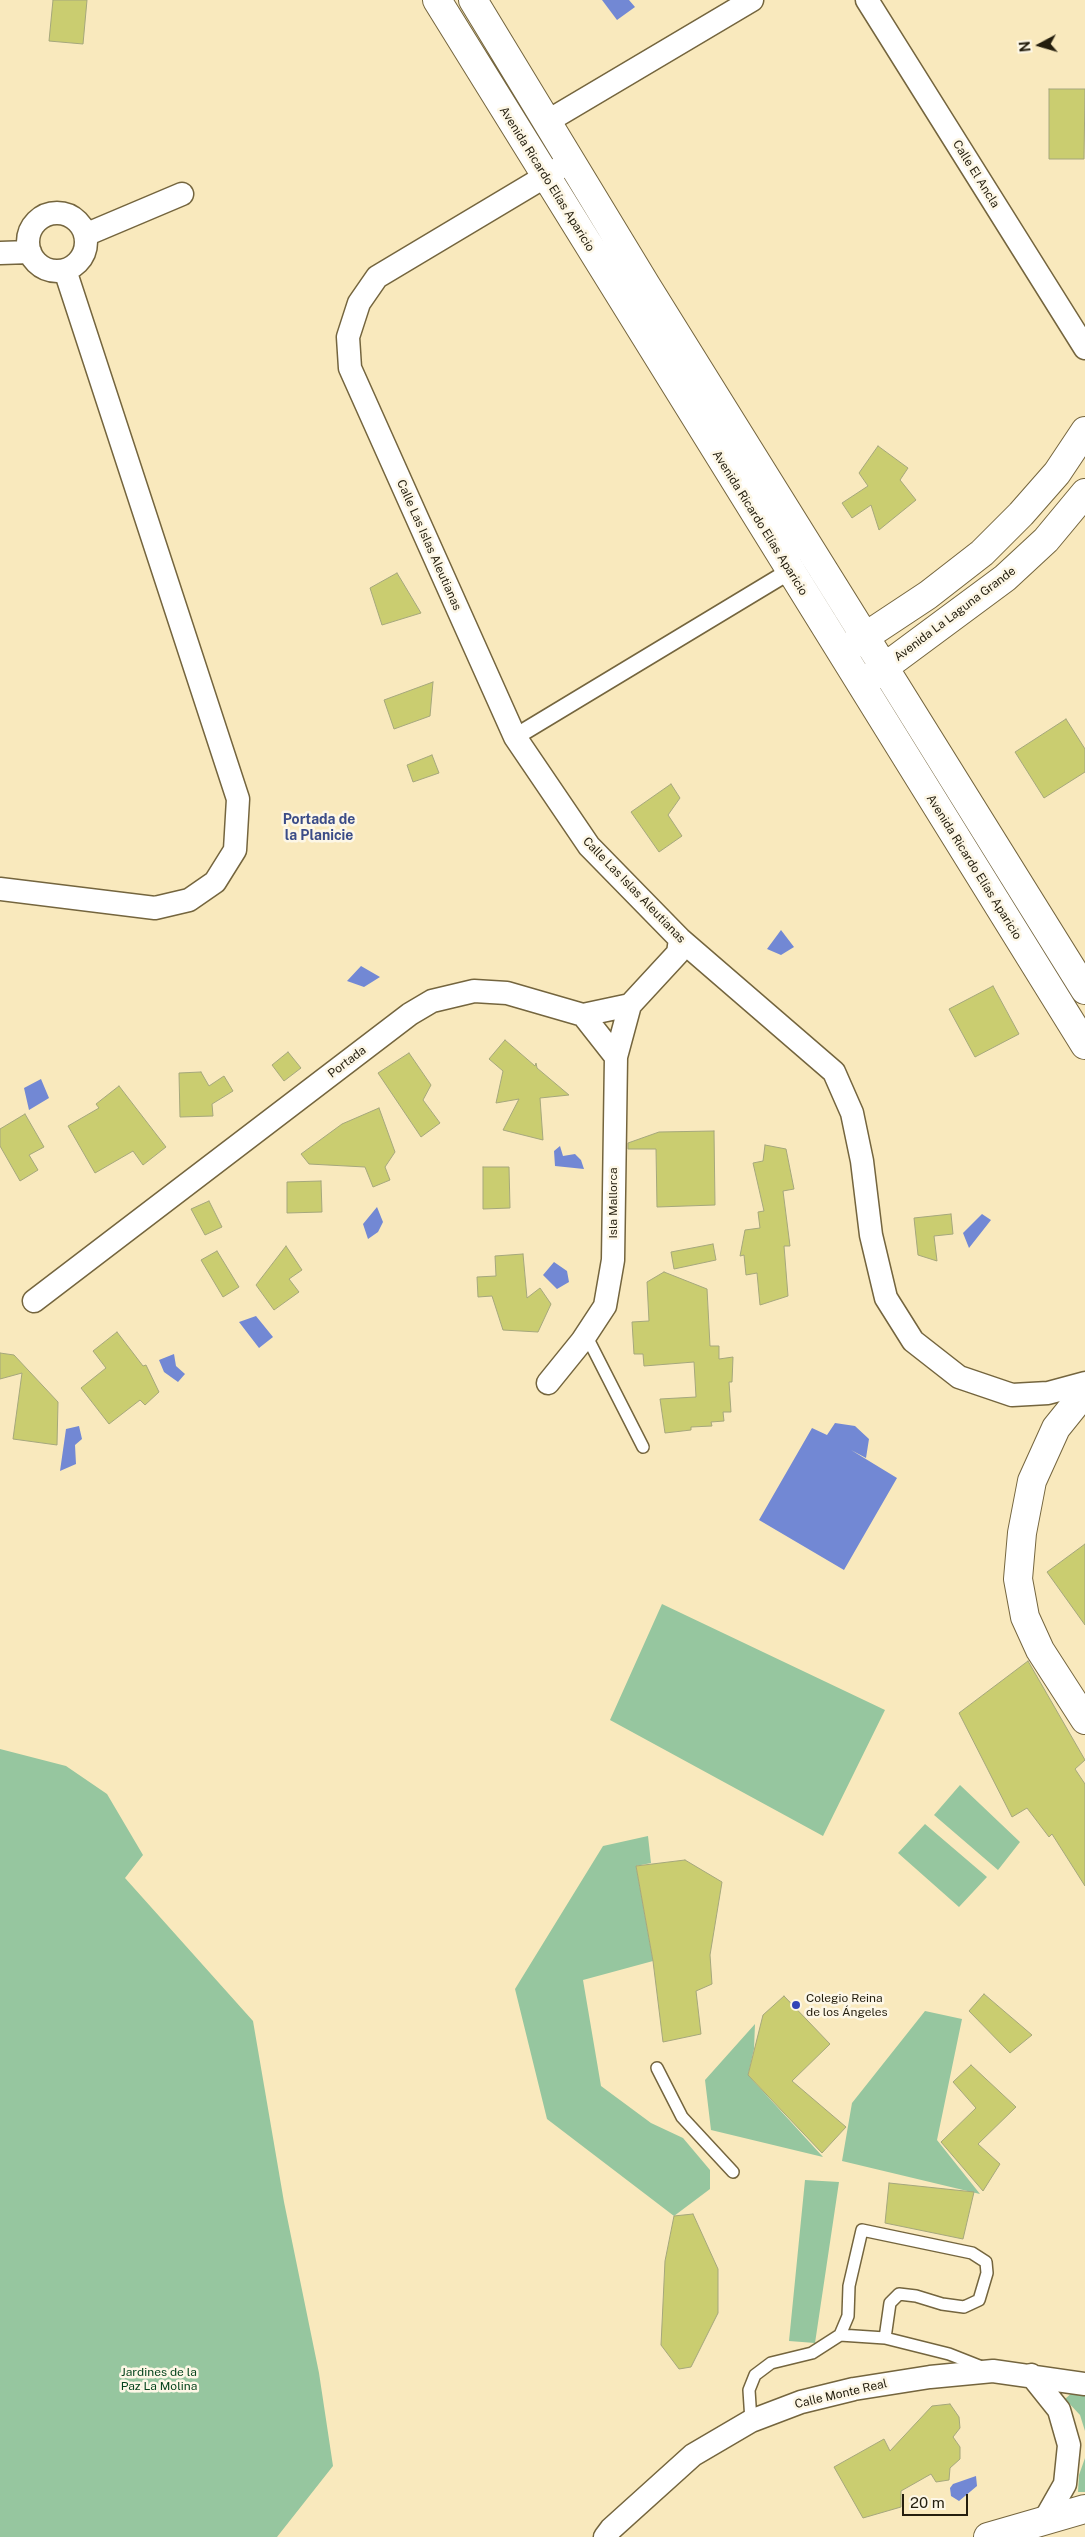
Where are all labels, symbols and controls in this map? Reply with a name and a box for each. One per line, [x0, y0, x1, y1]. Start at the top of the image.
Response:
north arrow [1015, 20, 1065, 70]
text: N [1017, 40, 1034, 53]
street label: Avenida Ricardo Elías Aparicio [496, 104, 598, 254]
street label: Calle El Ancla [949, 137, 1003, 211]
street label: Avenida Ricardo Elías Aparicio [709, 448, 811, 598]
street label: Calle Las Islas Aleutianas [394, 477, 464, 613]
street label: Avenida La Laguna Grande [891, 564, 1019, 664]
street label: Avenida Ricardo Elías Aparicio [923, 792, 1025, 942]
district label: Portada de la Planicie [283, 812, 355, 844]
street label: Calle Las Islas Aleutianas [580, 834, 688, 946]
street label: Portada [325, 1043, 369, 1081]
street label: Isla Mallorca [606, 1167, 620, 1239]
place label: Colegio Reina de los Ángeles [806, 1991, 888, 2019]
marker: Colegio Reina de los Ángeles [790, 1999, 802, 2011]
park label: Jardines de la Paz La Molina [121, 2365, 197, 2393]
street label: Calle Monte Real [793, 2376, 889, 2412]
scale bar [905, 2484, 971, 2516]
text: 20 m [910, 2494, 945, 2511]

